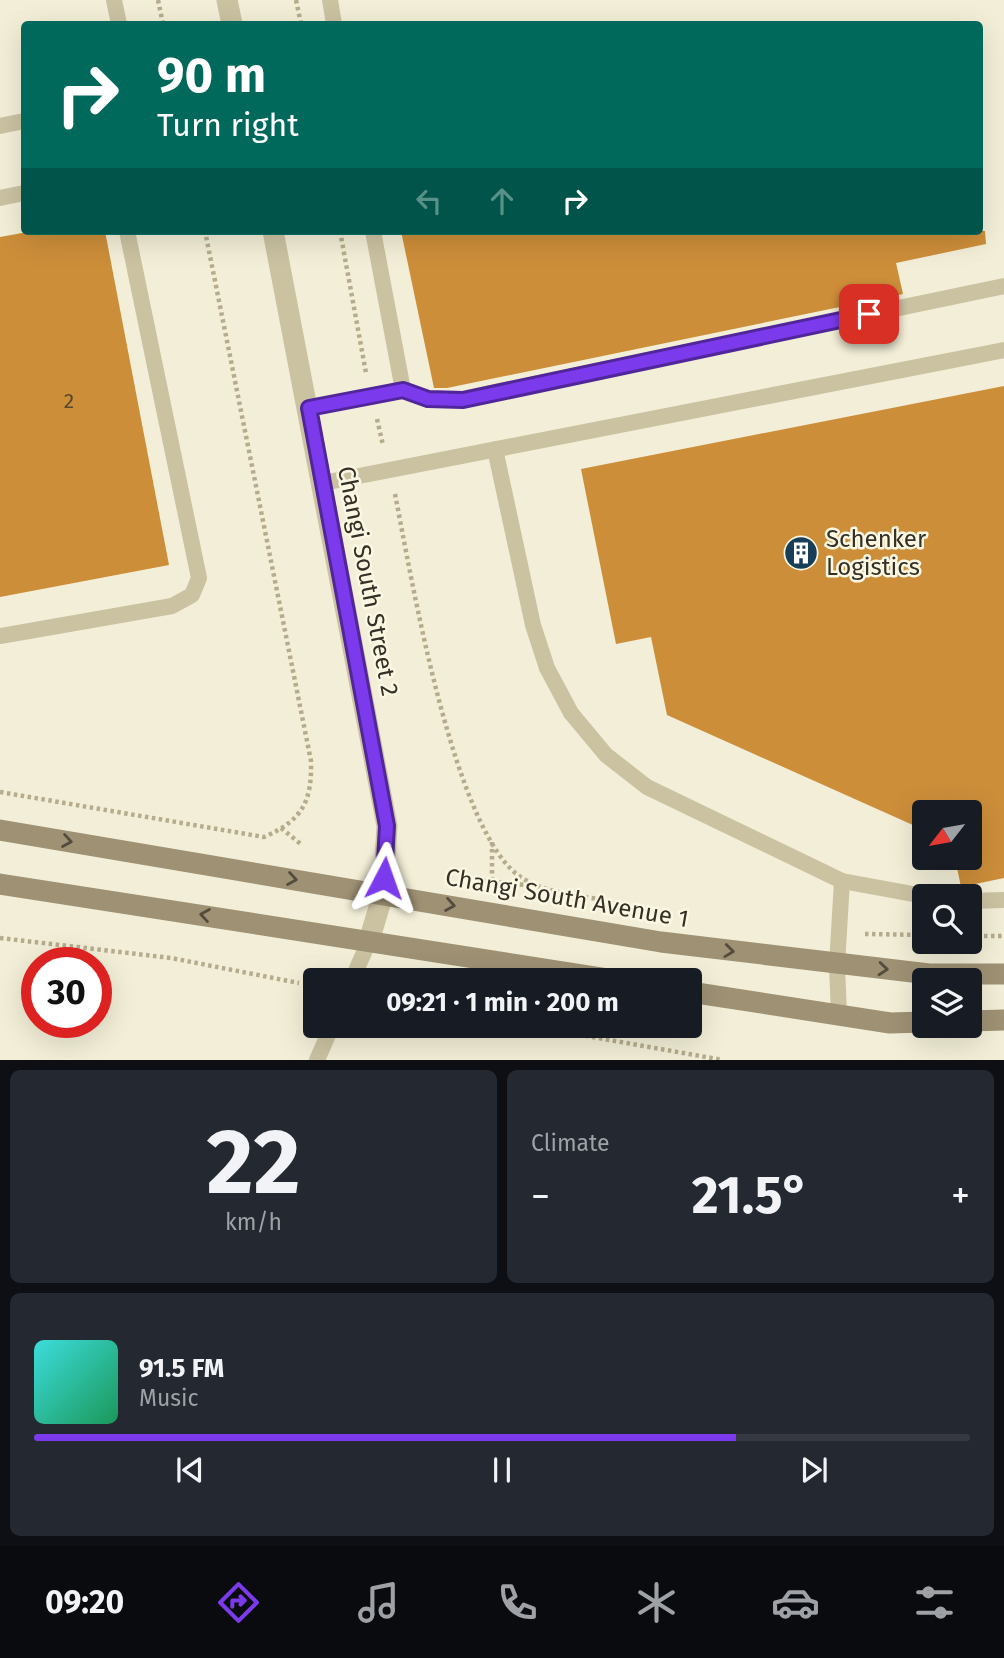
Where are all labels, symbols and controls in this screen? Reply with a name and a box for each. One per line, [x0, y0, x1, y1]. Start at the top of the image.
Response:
text: 90 m [157, 46, 266, 105]
icon: right [42, 49, 133, 140]
text: Turn right [157, 106, 299, 144]
icon: left [410, 182, 448, 220]
icon: ahead [483, 182, 521, 220]
icon: right [556, 182, 594, 220]
pin [839, 284, 899, 344]
icon: arrive [850, 295, 888, 333]
house number: 2 [64, 388, 74, 414]
street label: Changi South Street 2 [332, 464, 404, 698]
place label: Schenker Logistics [826, 525, 927, 581]
building icon: Schenker Logistics [782, 534, 820, 572]
north arrow [912, 800, 982, 870]
map controls [912, 800, 982, 1038]
one-way arrow [61, 833, 73, 848]
position arrow [347, 841, 421, 915]
street label: Changi South Avenue 1 [443, 863, 691, 933]
one-way arrow [286, 871, 298, 886]
button: search [912, 884, 982, 954]
one-way arrow [444, 897, 456, 912]
one-way arrow [199, 908, 211, 923]
one-way arrow [723, 943, 735, 958]
speed limit sign: 30 [21, 947, 112, 1038]
one-way arrow [878, 961, 889, 976]
button: layers [912, 968, 982, 1038]
text: 09:21 · 1 min · 200 m [386, 987, 619, 1018]
text: 22 [206, 1108, 301, 1217]
text: Climate [531, 1129, 610, 1157]
text: 21.5° [692, 1164, 809, 1227]
text: − [531, 1173, 550, 1219]
text: + [951, 1173, 970, 1219]
text: km/h [225, 1208, 282, 1236]
text: 91.5 FM [139, 1353, 224, 1384]
text: Music [139, 1384, 199, 1412]
icon: previous [171, 1451, 209, 1489]
icon: pause [483, 1451, 521, 1489]
icon: next [795, 1451, 833, 1489]
icon: directions [214, 1578, 263, 1627]
icon: music [354, 1578, 403, 1627]
icon: phone [493, 1578, 542, 1627]
icon: climate [632, 1578, 681, 1627]
icon: car [771, 1578, 820, 1627]
icon: filters [910, 1578, 959, 1627]
text: 09:20 [45, 1583, 124, 1621]

